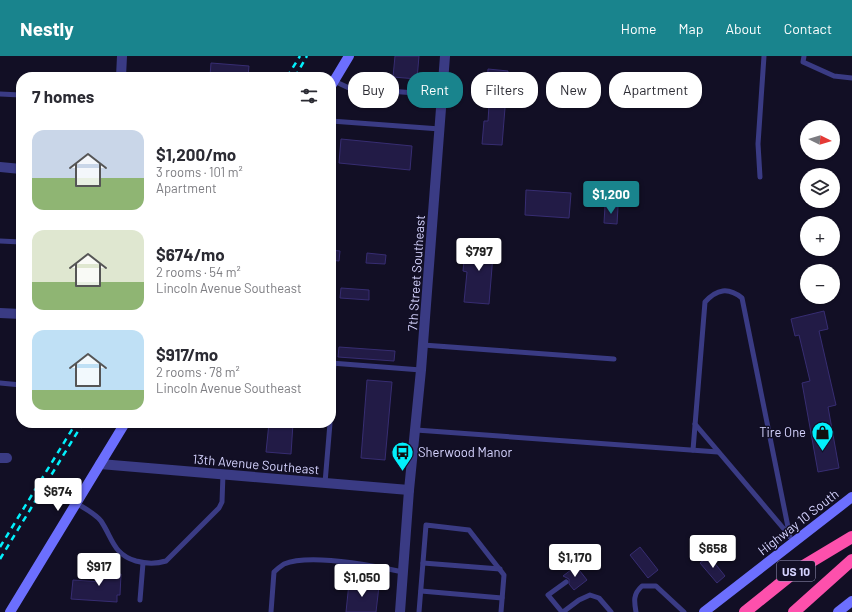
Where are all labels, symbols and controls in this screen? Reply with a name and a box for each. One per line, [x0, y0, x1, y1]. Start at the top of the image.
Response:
text: Nestly [20, 17, 74, 40]
text: Home [621, 20, 657, 37]
text: Map [679, 20, 703, 37]
text: About [725, 20, 762, 37]
text: Contact [784, 20, 832, 37]
chip: Buy [348, 72, 399, 108]
chip: Rent [407, 72, 463, 108]
chip: Filters [471, 72, 538, 108]
chip: New [546, 72, 601, 108]
chip: Apartment [609, 72, 702, 108]
icon: filters [298, 85, 320, 107]
text: 7 homes [32, 86, 94, 106]
north arrow [800, 120, 840, 160]
map controls [800, 120, 840, 304]
text: $1,200/mo [156, 144, 236, 164]
icon: home [64, 146, 112, 194]
text: 3 rooms · 101 m² [156, 164, 243, 180]
button: layers [800, 168, 840, 208]
text: Apartment [156, 180, 217, 196]
pin: $1,200 [578, 181, 644, 215]
text: $1,200 [592, 186, 630, 202]
street label: 7th Street Southeast [404, 214, 428, 332]
button: + [800, 216, 840, 256]
pin: $797 [455, 238, 503, 272]
text: $797 [465, 243, 493, 259]
text: $674/mo [156, 244, 225, 264]
icon: home [64, 246, 112, 294]
text: 2 rooms · 54 m² [156, 264, 241, 280]
button: − [800, 264, 840, 304]
text: Lincoln Avenue Southeast [156, 280, 302, 296]
text: $917/mo [156, 344, 218, 364]
icon: home [64, 346, 112, 394]
text: 2 rooms · 78 m² [156, 364, 240, 380]
text: Lincoln Avenue Southeast [156, 380, 302, 396]
shop icon: Tire One [809, 419, 835, 452]
place label: Tire One [759, 424, 806, 440]
bus stop icon: Sherwood Manor [390, 439, 416, 472]
place label: Sherwood Manor [418, 444, 512, 460]
street label: 13th Avenue Southeast [192, 450, 320, 478]
pin: $674 [34, 478, 82, 512]
text: $674 [44, 483, 72, 499]
street label: Highway 10 South [754, 486, 842, 558]
pin: $658 [689, 535, 737, 569]
text: $658 [699, 540, 727, 556]
pin: $1,170 [542, 544, 608, 578]
text: $1,170 [558, 549, 592, 565]
pin: $917 [75, 553, 123, 587]
text: $917 [86, 558, 112, 574]
road number: US 10 [777, 561, 815, 581]
pin: $1,050 [329, 564, 395, 598]
text: $1,050 [344, 569, 380, 585]

